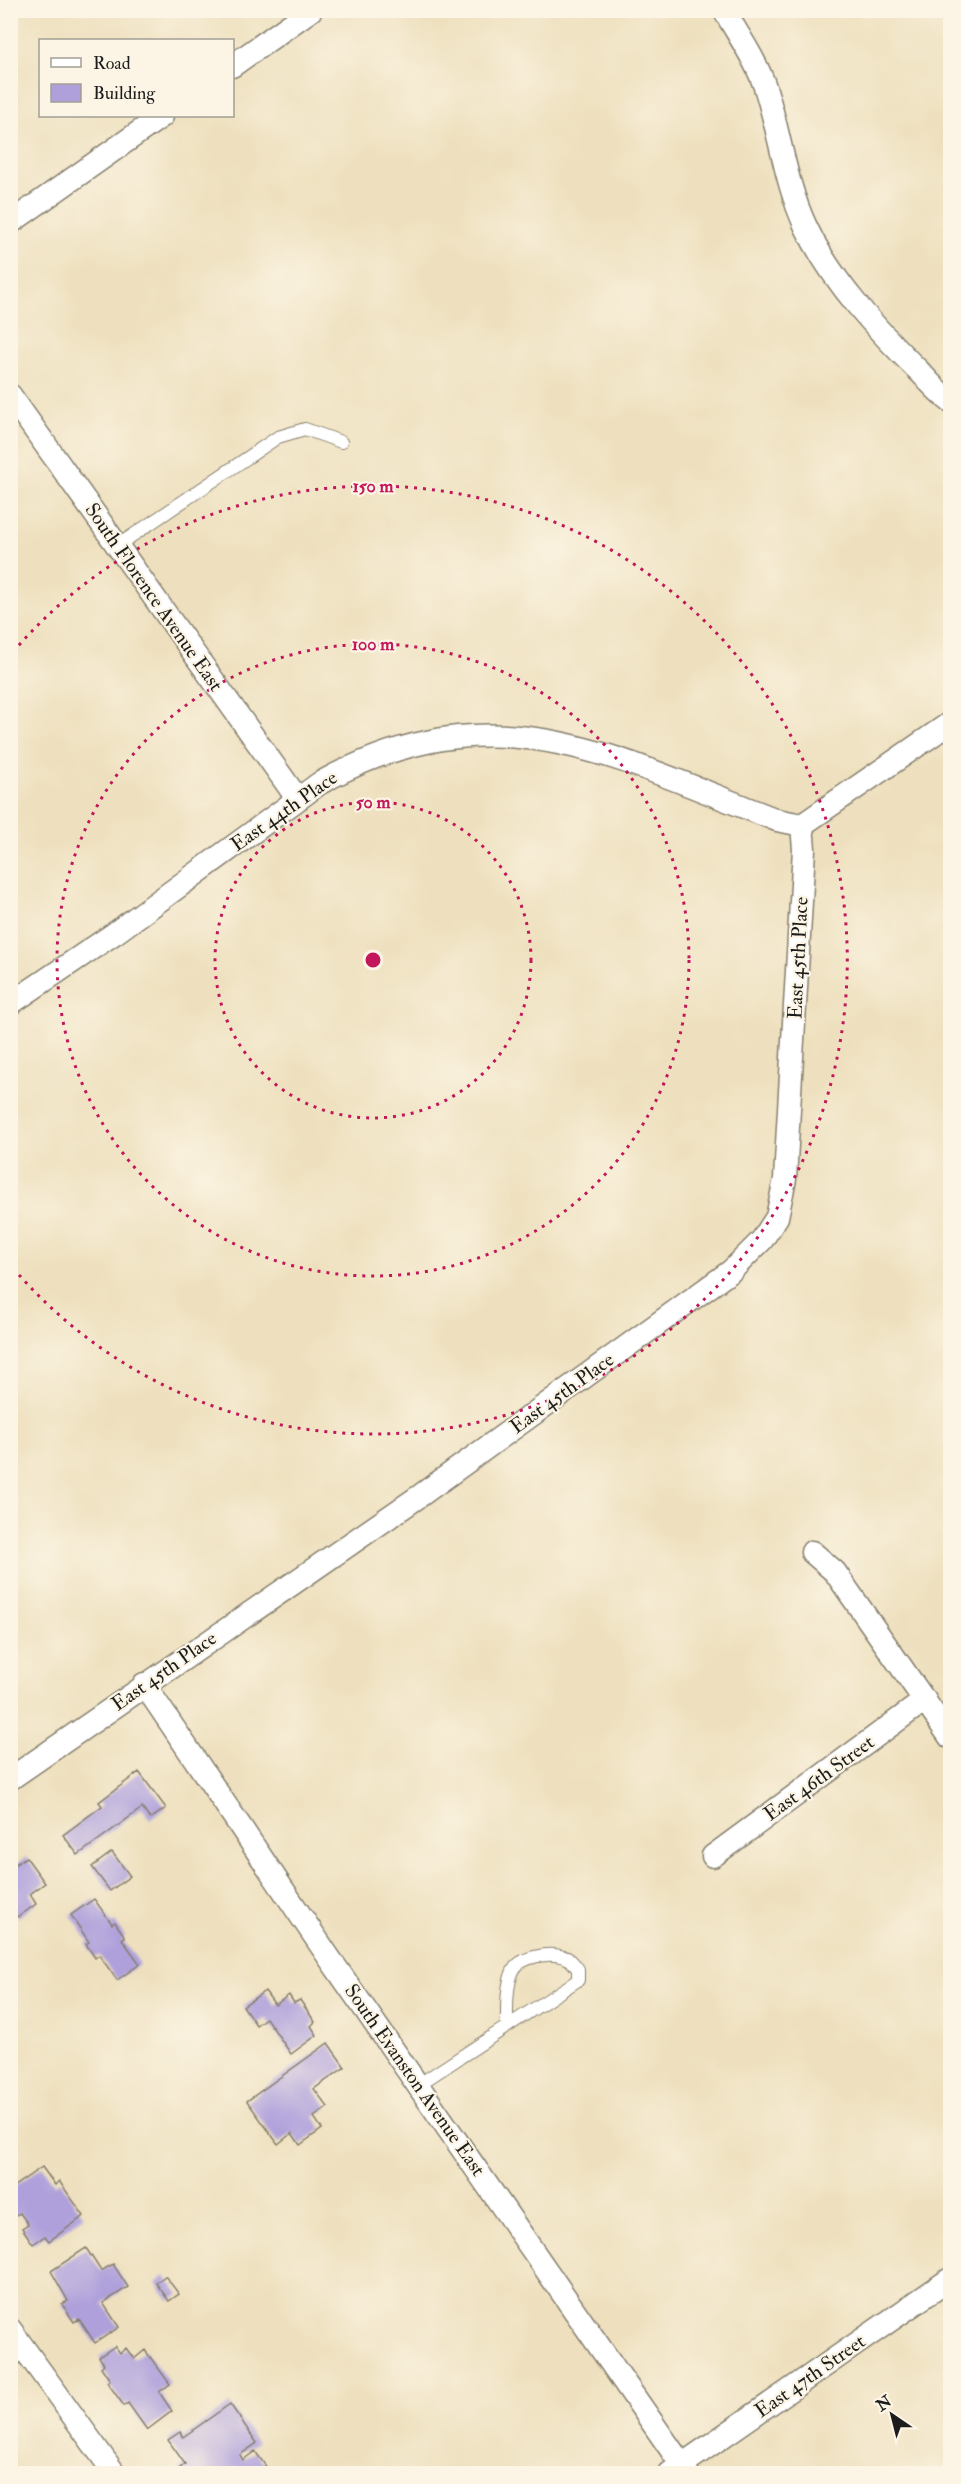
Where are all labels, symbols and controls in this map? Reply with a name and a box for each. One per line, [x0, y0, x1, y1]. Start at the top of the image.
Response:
legend [39, 39, 234, 117]
text: Road [93, 52, 131, 75]
text: Building [93, 82, 156, 105]
text: 150 m [352, 475, 395, 498]
street label: South Florence Avenue East [79, 498, 229, 696]
text: 100 m [352, 633, 395, 656]
street label: East 44th Place [226, 765, 342, 857]
text: 50 m [356, 791, 391, 814]
street label: East 45th Place [782, 896, 814, 1020]
centre of rings [363, 950, 383, 970]
street label: East 45th Place [505, 1347, 619, 1439]
street label: East 45th Place [107, 1626, 221, 1716]
street label: East 46th Street [759, 1729, 880, 1826]
street label: South Evanston Avenue East [339, 1979, 491, 2181]
street label: East 47th Street [750, 2328, 870, 2423]
north arrow [862, 2385, 922, 2445]
text: N [872, 2391, 896, 2416]

